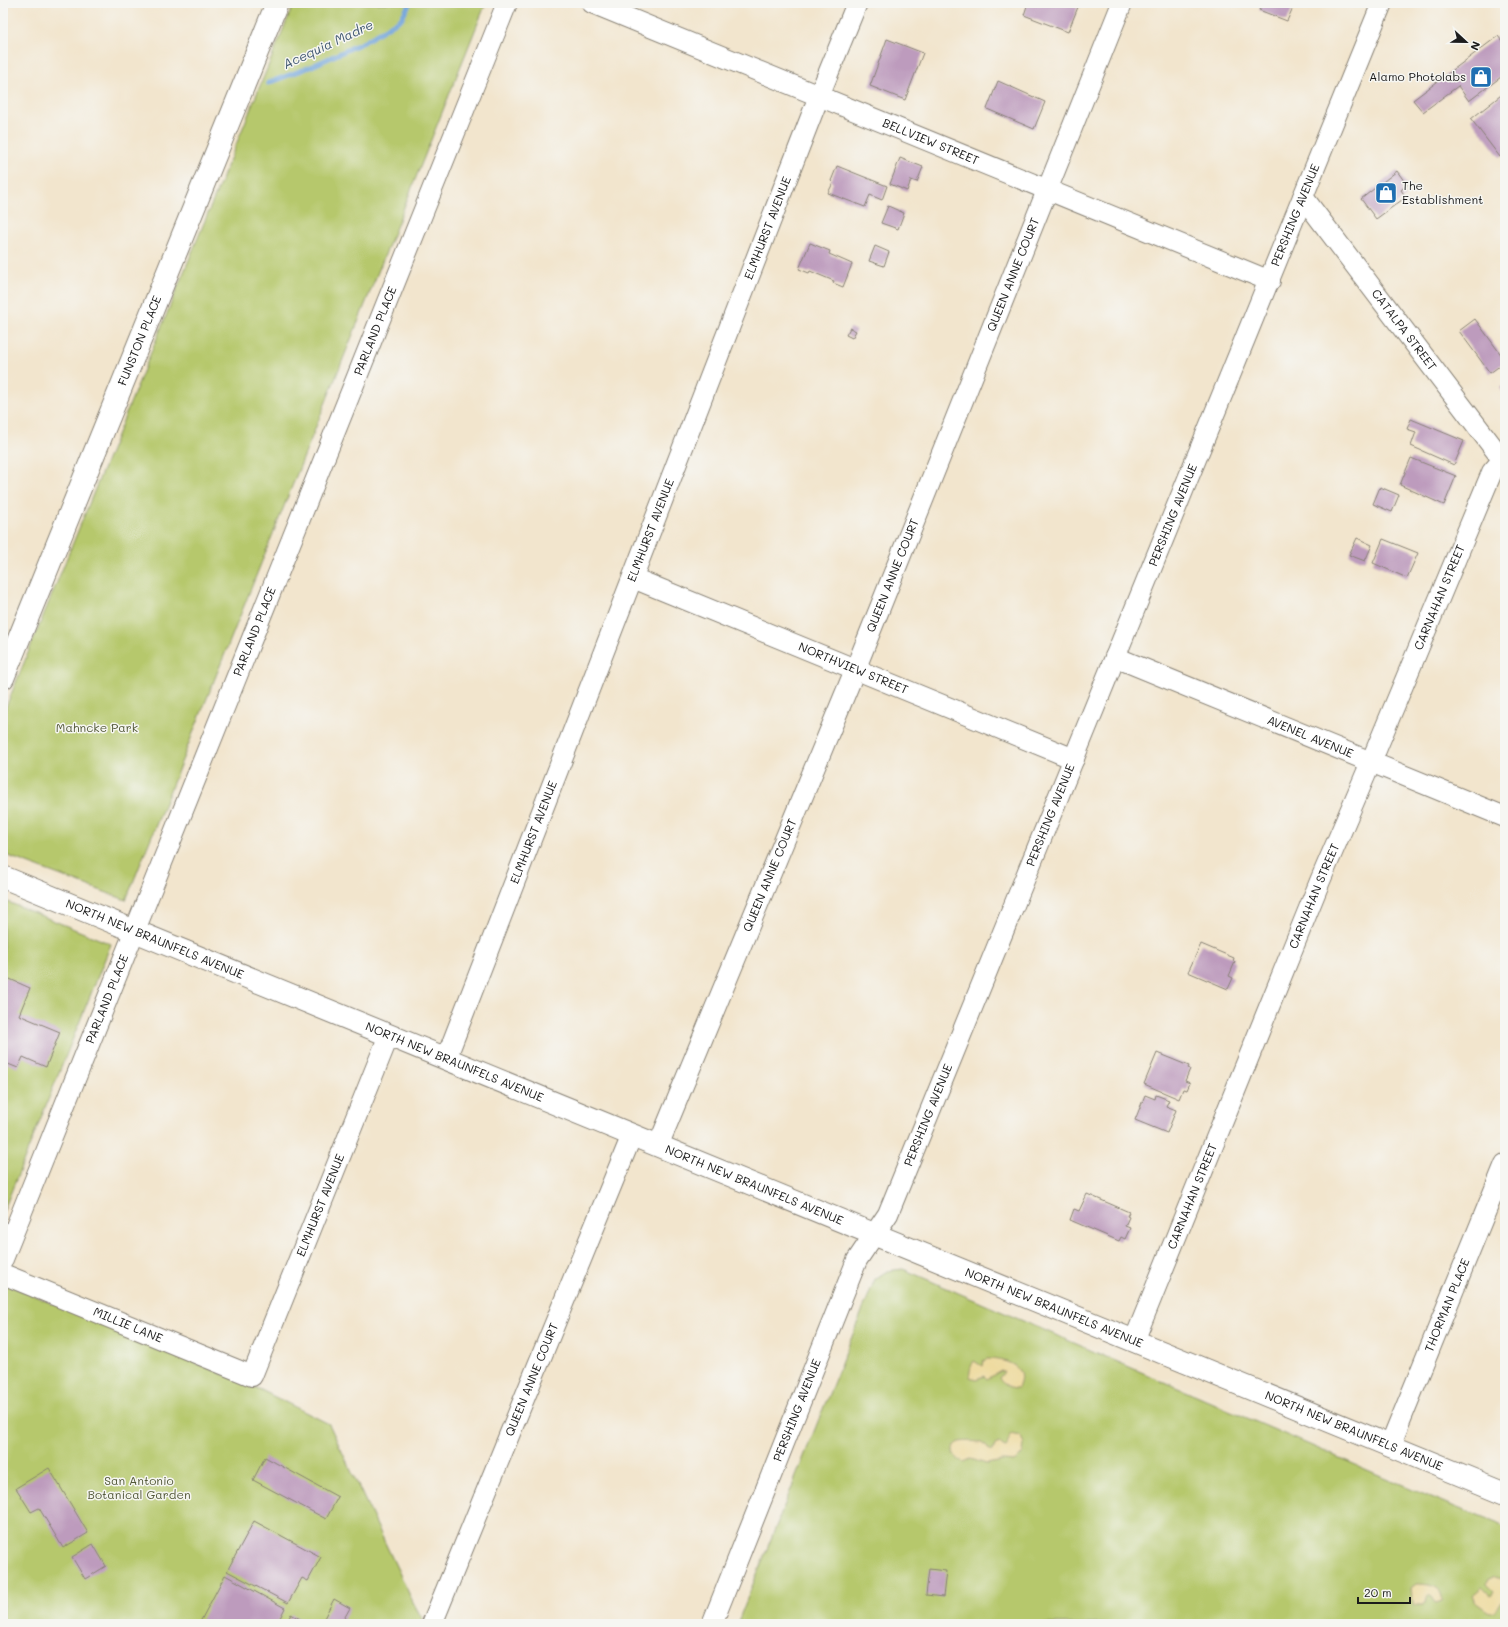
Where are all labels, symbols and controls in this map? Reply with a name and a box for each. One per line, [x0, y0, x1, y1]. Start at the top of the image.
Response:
water label: Acequia Madre [280, 15, 376, 72]
north arrow [1446, 22, 1486, 62]
text: N [1467, 39, 1484, 53]
shop icon: Alamo Photolabs [1468, 64, 1494, 90]
place label: Alamo Photolabs [1369, 68, 1466, 84]
street label: BELLVIEW STREET [880, 114, 982, 168]
street label: PERSHING AVENUE [1267, 161, 1323, 268]
street label: ELMHURST AVENUE [740, 174, 794, 282]
place label: The Establishment [1402, 177, 1483, 207]
shop icon: The Establishment [1373, 180, 1399, 206]
street label: QUEEN ANNE COURT [982, 215, 1042, 333]
street label: PARLAND PLACE [349, 284, 400, 377]
street label: CATALPA STREET [1369, 285, 1441, 374]
street label: FUNSTON PLACE [114, 293, 164, 388]
street label: PERSHING AVENUE [1144, 461, 1200, 568]
street label: ELMHURST AVENUE [623, 476, 677, 584]
street label: QUEEN ANNE COURT [862, 516, 922, 634]
street label: CARNAHAN STREET [1410, 542, 1468, 652]
street label: PARLAND PLACE [229, 584, 279, 678]
street label: NORTHVIEW STREET [796, 638, 911, 697]
street label: AVENEL AVENUE [1265, 711, 1356, 761]
park label: Mahncke Park [56, 719, 138, 735]
street label: PERSHING AVENUE [1022, 761, 1078, 868]
street label: ELMHURST AVENUE [506, 778, 560, 886]
street label: QUEEN ANNE COURT [739, 816, 800, 934]
street label: CARNAHAN STREET [1284, 840, 1342, 951]
street label: NORTH NEW BRAUNFELS AVENUE [64, 895, 247, 982]
street label: PARLAND PLACE [81, 952, 131, 1046]
street label: NORTH NEW BRAUNFELS AVENUE [363, 1018, 546, 1105]
street label: PERSHING AVENUE [899, 1061, 955, 1168]
street label: CARNAHAN STREET [1163, 1140, 1220, 1251]
street label: NORTH NEW BRAUNFELS AVENUE [663, 1141, 846, 1228]
street label: ELMHURST AVENUE [292, 1151, 347, 1259]
street label: THORMAN PLACE [1420, 1256, 1473, 1354]
street label: NORTH NEW BRAUNFELS AVENUE [963, 1263, 1146, 1351]
street label: MILLIE LANE [91, 1303, 166, 1346]
street label: QUEEN ANNE COURT [501, 1320, 561, 1438]
street label: PERSHING AVENUE [769, 1356, 824, 1464]
street label: NORTH NEW BRAUNFELS AVENUE [1263, 1386, 1446, 1474]
park label: San Antonio Botanical Garden [87, 1472, 191, 1502]
scale bar [1358, 1579, 1410, 1605]
text: 20 m [1364, 1584, 1392, 1600]

